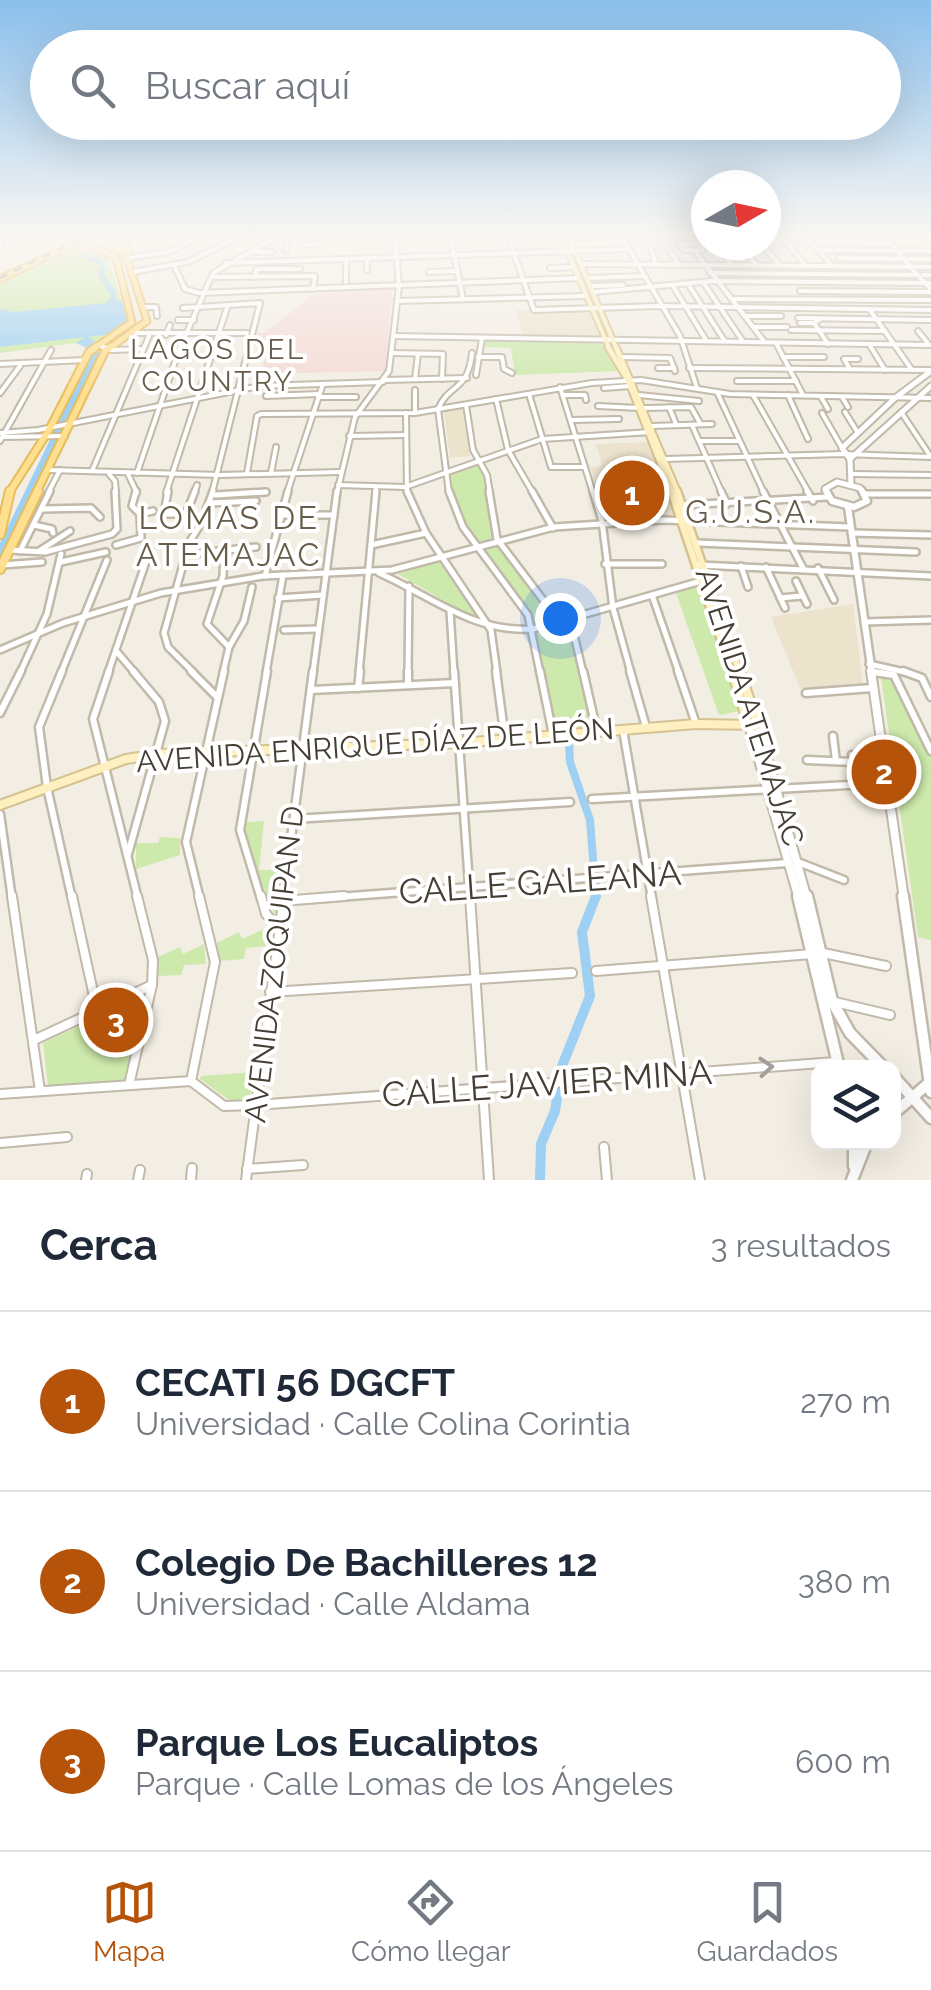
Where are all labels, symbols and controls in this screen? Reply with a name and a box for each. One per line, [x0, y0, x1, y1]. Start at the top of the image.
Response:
search box [30, 30, 901, 140]
icon: search [65, 58, 120, 113]
text: Buscar aquí [145, 63, 350, 108]
north arrow [691, 170, 781, 260]
district label: LAGOS DEL COUNTRY [130, 333, 306, 398]
pin: 1 [600, 456, 664, 530]
district label: G.U.S.A. [685, 493, 817, 530]
district label: LOMAS DE ATEMAJAC [136, 499, 322, 573]
street label: AVENIDA ATEMAJAC [689, 564, 811, 850]
your location [535, 593, 586, 644]
street label: AVENIDA ENRIQUE DÍAZ DE LEÓN [135, 711, 615, 779]
pin: 2 [852, 734, 916, 810]
street label: AVENIDA ZOQUIPAN D [237, 804, 311, 1124]
street label: CALLE GALEANA [397, 852, 683, 912]
pin: 3 [84, 982, 148, 1058]
street label: CALLE JAVIER MINA [381, 1051, 714, 1115]
one-way arrow [759, 1057, 775, 1078]
map controls [811, 1060, 901, 1150]
button: layers [811, 1060, 901, 1150]
text: Cerca [40, 1221, 158, 1270]
text: 3 resultados [711, 1227, 891, 1264]
text: CECATI 56 DGCFT [135, 1360, 455, 1405]
text: 1 [65, 1383, 80, 1420]
text: 270 m [800, 1383, 891, 1420]
text: Universidad · Calle Colina Corintia [135, 1405, 631, 1442]
text: Colegio De Bachilleres 12 [135, 1540, 598, 1585]
text: 2 [63, 1563, 82, 1600]
text: 380 m [798, 1563, 891, 1600]
text: Universidad · Calle Aldama [135, 1585, 530, 1622]
text: Parque Los Eucaliptos [135, 1720, 538, 1765]
text: 3 [64, 1743, 81, 1780]
text: 600 m [795, 1743, 891, 1780]
text: Parque · Calle Lomas de los Ángeles [135, 1765, 673, 1802]
tab: Mapa [93, 1875, 165, 1968]
tab: Cómo llegar [351, 1875, 511, 1968]
tab: Guardados [696, 1875, 838, 1968]

